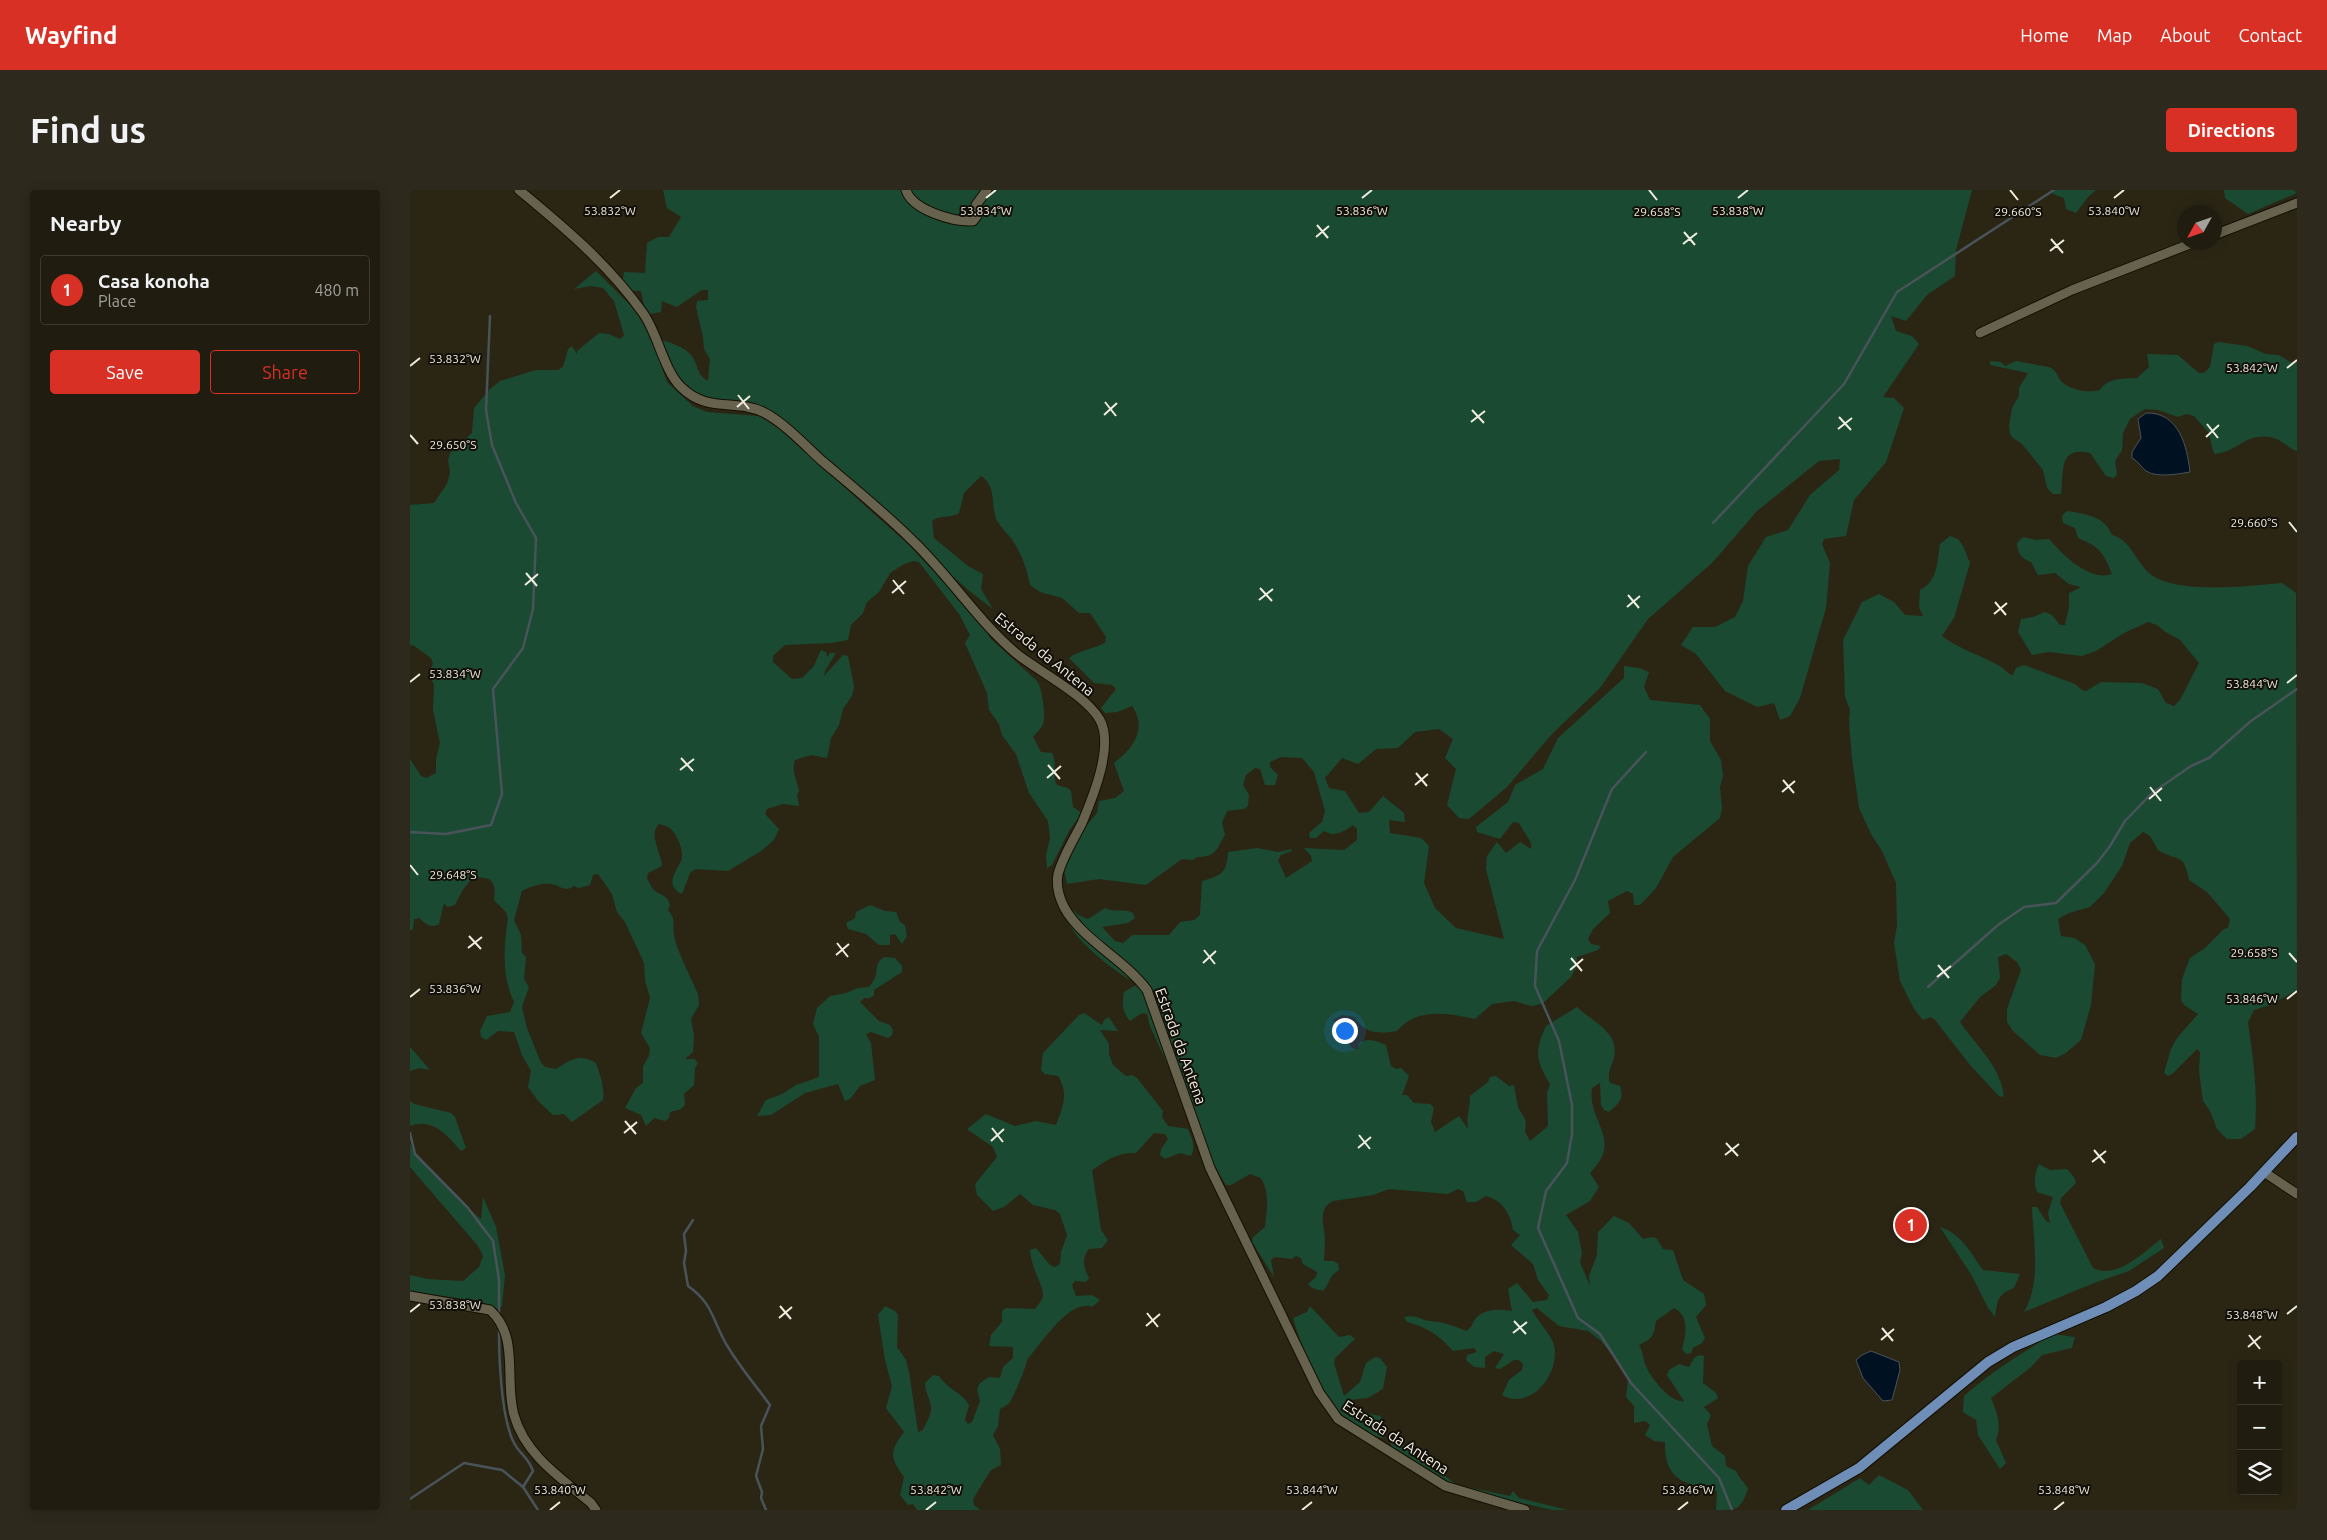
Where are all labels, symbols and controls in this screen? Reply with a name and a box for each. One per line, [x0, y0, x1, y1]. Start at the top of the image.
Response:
text: Wayfind [25, 22, 117, 49]
text: Home [2020, 25, 2069, 45]
text: Map [2097, 25, 2132, 45]
text: About [2160, 25, 2210, 45]
text: Contact [2238, 25, 2302, 45]
button: Directions [2166, 108, 2297, 152]
text: Find us [30, 110, 146, 150]
text: 53.832°W [584, 204, 636, 217]
text: 53.834°W [960, 204, 1012, 217]
text: 53.836°W [1336, 204, 1388, 217]
text: 53.838°W [1712, 204, 1764, 217]
text: 53.840°W [2088, 204, 2140, 217]
text: 29.658°S [1634, 205, 1680, 218]
text: 29.660°S [1995, 205, 2041, 218]
north arrow [2177, 205, 2222, 250]
text: Nearby [50, 211, 121, 235]
text: Casa konoha [98, 270, 210, 292]
text: 1 [62, 281, 72, 299]
text: 480 m [314, 281, 359, 299]
text: Place [98, 292, 136, 310]
button: Save [50, 350, 200, 394]
button: Share [210, 350, 360, 394]
text: 53.832°W [429, 352, 481, 365]
text: 53.842°W [2226, 361, 2278, 374]
text: 29.650°S [430, 438, 476, 451]
text: 29.660°S [2231, 516, 2277, 529]
street label: Estrada da Antena [992, 609, 1098, 699]
text: 53.834°W [429, 667, 481, 680]
text: 53.844°W [2226, 677, 2278, 690]
text: 29.648°S [430, 868, 476, 881]
text: 29.658°S [2231, 946, 2277, 959]
text: 53.836°W [429, 982, 481, 995]
street label: Estrada da Antena [1152, 985, 1210, 1107]
text: 53.846°W [2226, 992, 2278, 1005]
your location [1332, 1018, 1358, 1044]
pin: 1 [1895, 1206, 1927, 1244]
text: 53.838°W [429, 1298, 481, 1311]
text: 53.848°W [2226, 1308, 2278, 1321]
map controls [2237, 1360, 2282, 1495]
button: + [2237, 1360, 2282, 1405]
street label: Estrada da Antena [1340, 1396, 1452, 1478]
button: − [2237, 1405, 2282, 1450]
button: layers [2237, 1450, 2282, 1495]
text: 53.840°W [534, 1483, 586, 1496]
text: 53.842°W [910, 1483, 962, 1496]
text: 53.844°W [1286, 1483, 1338, 1496]
text: 53.846°W [1662, 1483, 1714, 1496]
text: 53.848°W [2038, 1483, 2090, 1496]

